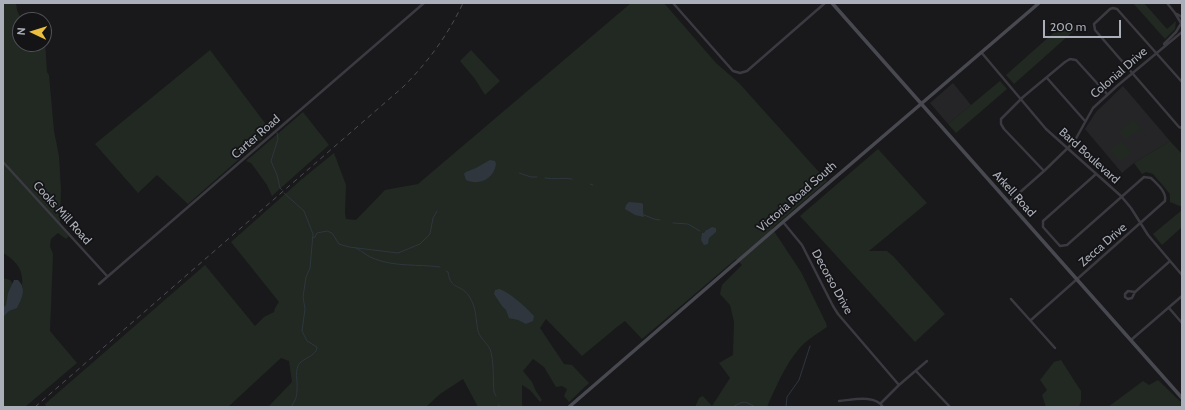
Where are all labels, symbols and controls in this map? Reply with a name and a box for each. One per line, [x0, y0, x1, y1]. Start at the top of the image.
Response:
north arrow [12, 12, 52, 52]
scale bar [1045, 12, 1123, 38]
text: 200 m [1050, 19, 1086, 34]
text: N [14, 27, 28, 36]
street label: Colonial Drive [1088, 44, 1150, 102]
street label: Carter Road [229, 112, 283, 162]
street label: Bard Boulevard [1056, 125, 1122, 187]
street label: Victoria Road South [754, 159, 840, 235]
street label: Arkell Road [990, 168, 1038, 220]
street label: Cooks Mill Road [30, 178, 94, 248]
street label: Zecca Drive [1076, 220, 1130, 270]
street label: Decorso Drive [808, 247, 856, 317]

